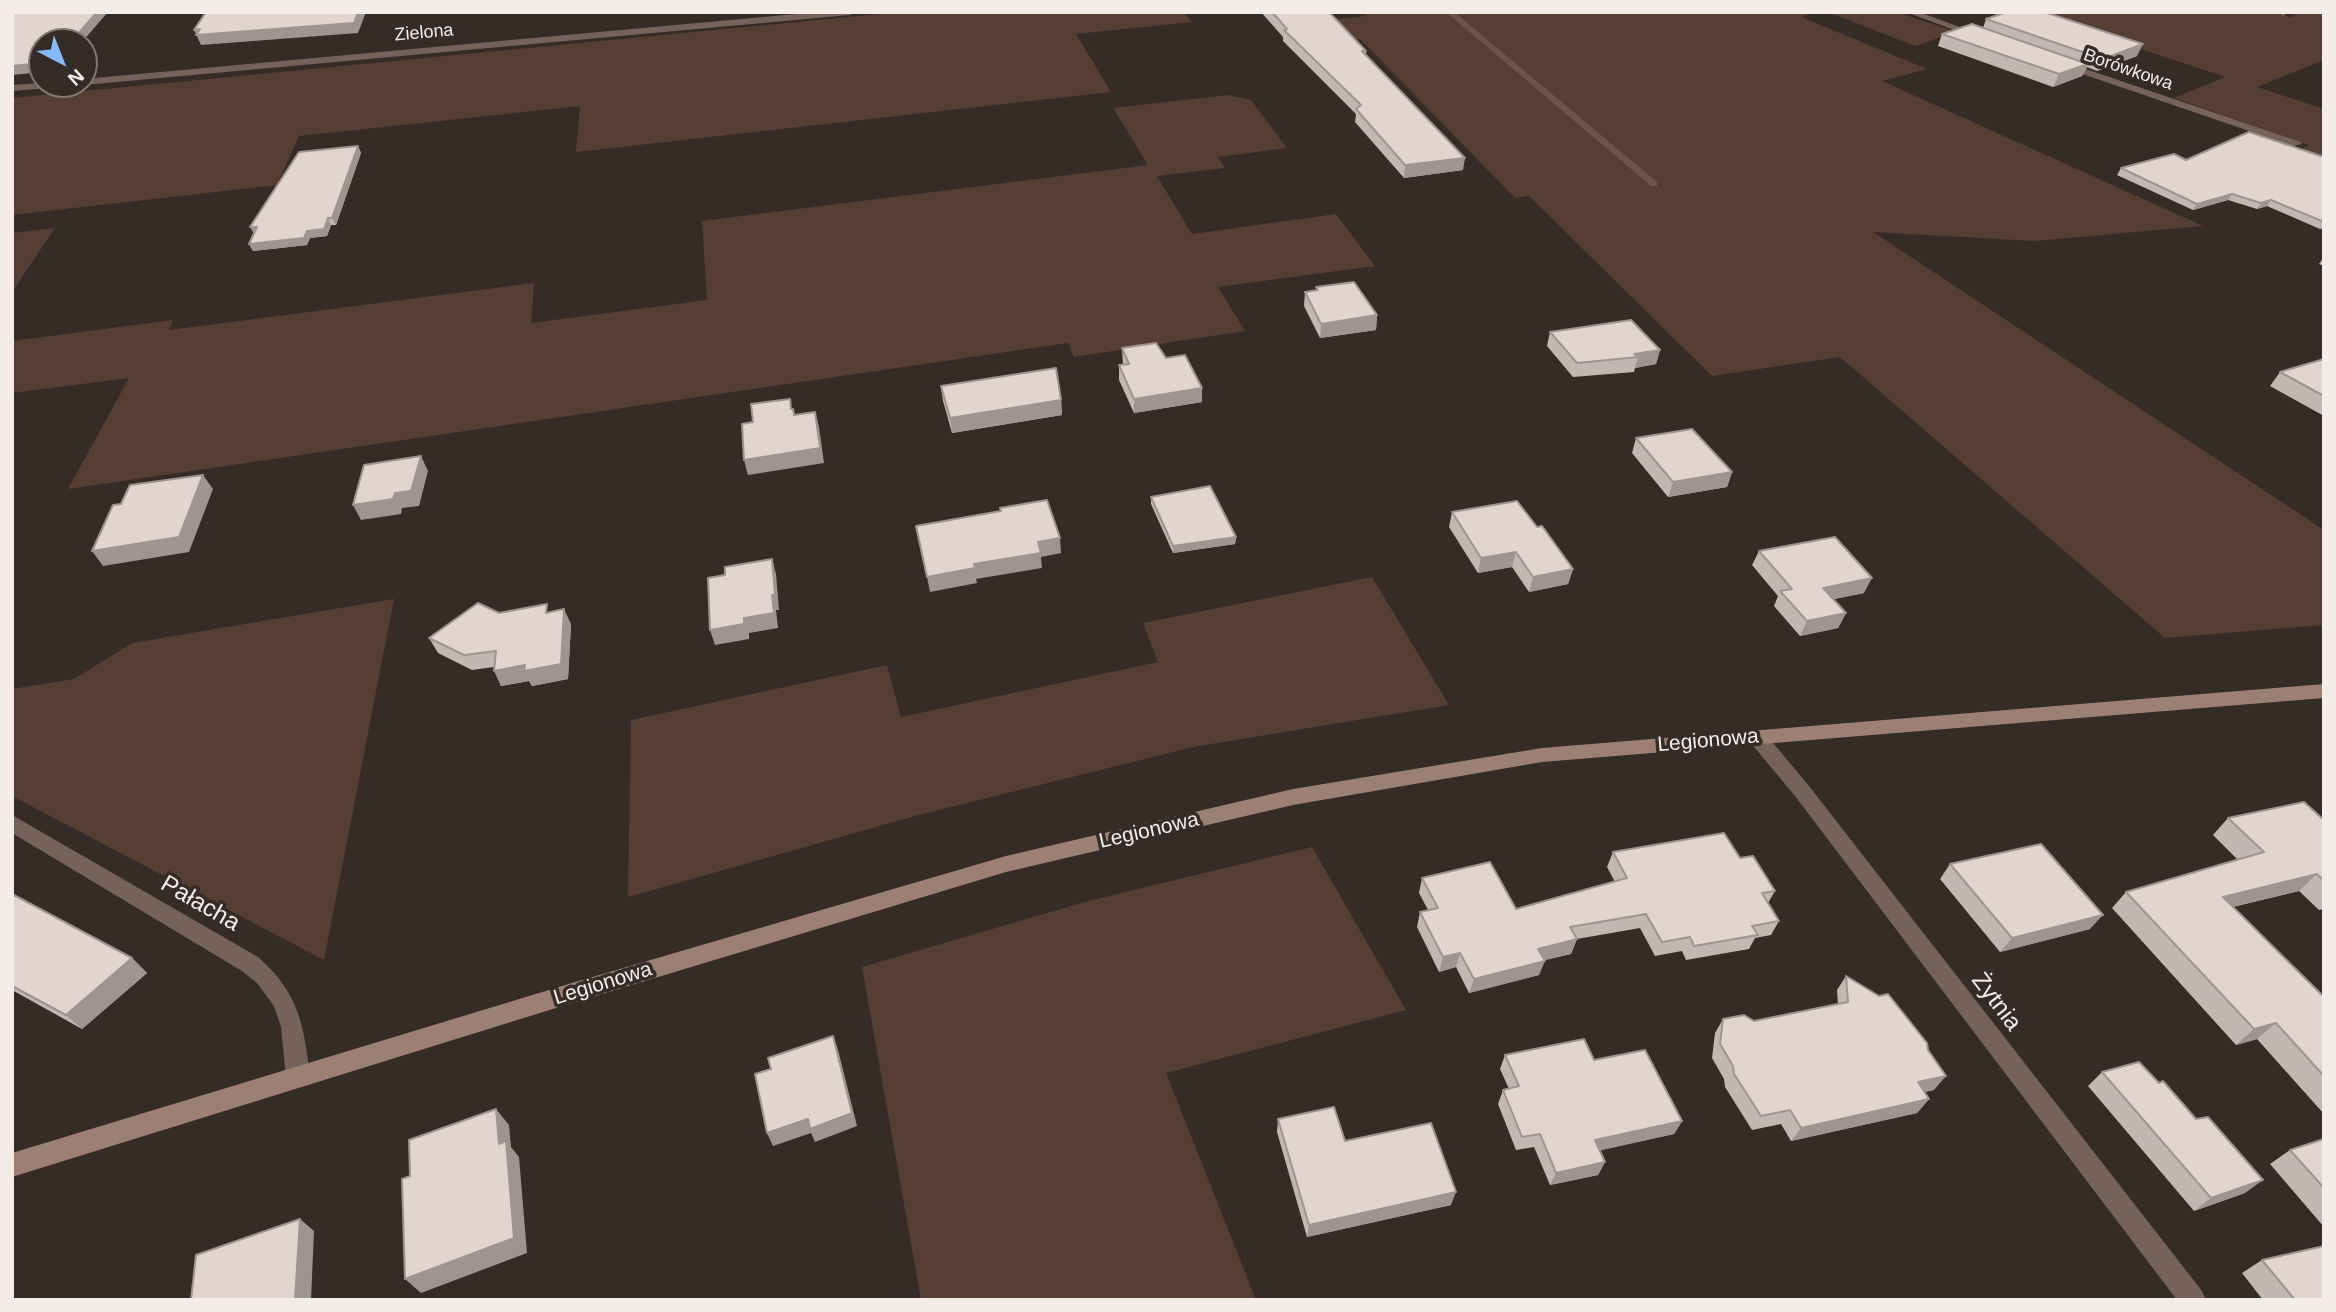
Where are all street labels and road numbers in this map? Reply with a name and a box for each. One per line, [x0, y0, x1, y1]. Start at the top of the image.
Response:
street label: Zielona [394, 20, 454, 46]
street label: Borówkowa [2080, 45, 2176, 95]
street label: Legionowa [1656, 724, 1760, 758]
street label: Legionowa [1097, 807, 1201, 855]
street label: Pałacha [155, 870, 245, 938]
street label: Legionowa [551, 957, 655, 1011]
street label: Żytnia [1965, 967, 2027, 1037]

